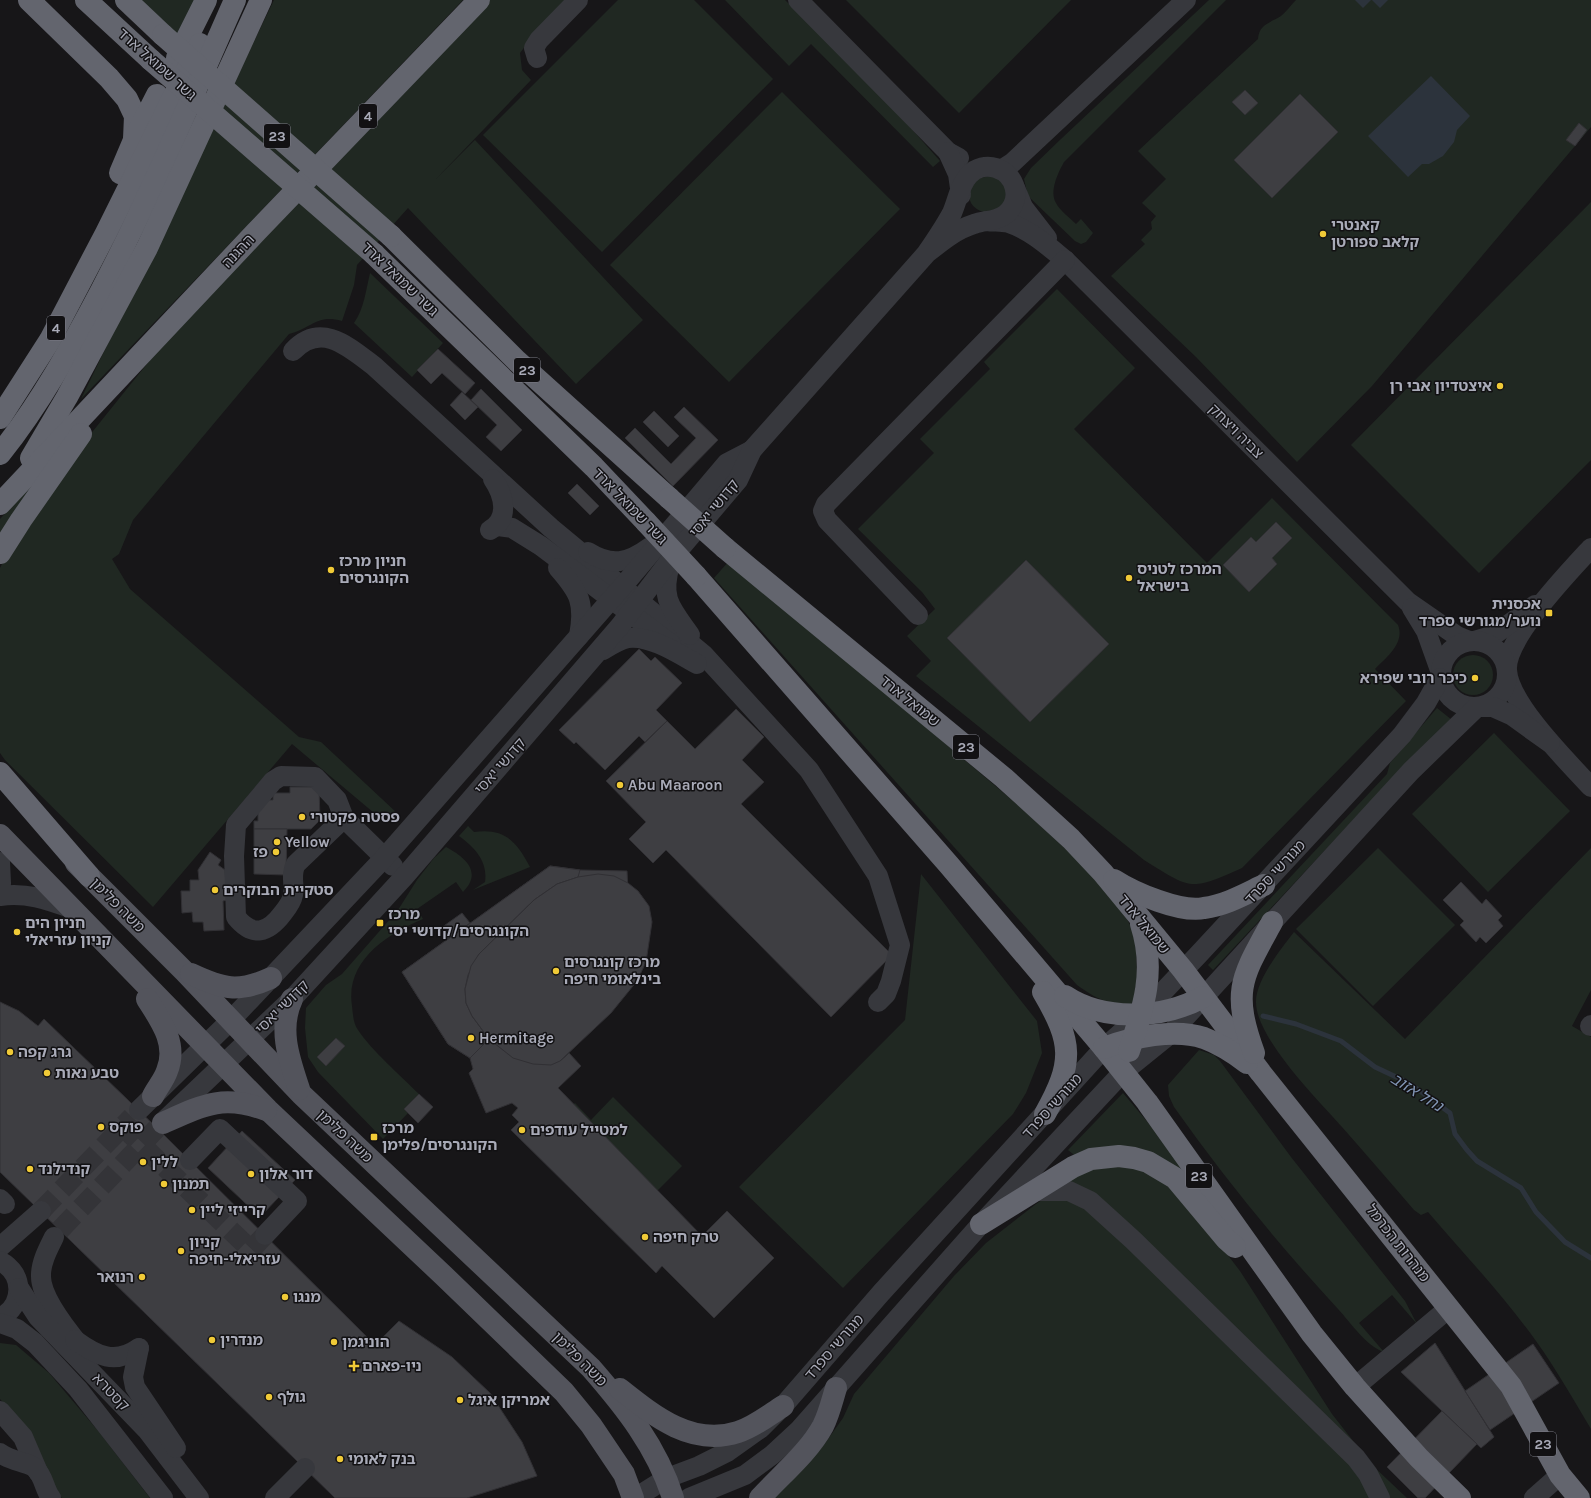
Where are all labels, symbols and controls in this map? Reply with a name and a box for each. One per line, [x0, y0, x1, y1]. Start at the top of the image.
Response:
street label: גשר שמואל ארד [114, 24, 200, 104]
road number: 4 [359, 104, 377, 128]
road number: 23 [264, 124, 290, 148]
place label: קאנטרי קלאב ספורטן [1331, 216, 1420, 251]
marker: קאנטרי קלאב ספורטן [1318, 229, 1328, 239]
street label: ההגנה [218, 230, 258, 272]
street label: גשר שמואל ארד [358, 238, 442, 320]
road number: 4 [47, 316, 65, 340]
road number: 23 [514, 358, 540, 382]
place label: איצטדיון אבי רן [1389, 377, 1492, 395]
marker: איצטדיון אבי רן [1495, 381, 1505, 391]
street label: צביה ויצחק [1205, 400, 1267, 462]
street label: גשר שמואל ארד [589, 464, 671, 548]
street label: קדושי יאסי [685, 476, 743, 540]
place label: חניון מרכז הקונגרסים [339, 552, 409, 587]
place label: המרכז לטניס בישראל [1137, 560, 1222, 595]
marker: חניון מרכז הקונגרסים [326, 565, 336, 575]
marker: המרכז לטניס בישראל [1124, 573, 1134, 583]
place label: אכסנית נוער/מגורשי ספרד [1419, 595, 1541, 630]
marker: אכסנית נוער/מגורשי ספרד [1544, 608, 1554, 618]
place label: כיכר רובי שפירא [1360, 669, 1467, 687]
street label: שמואל ארד [877, 671, 943, 731]
marker: כיכר רובי שפירא [1470, 673, 1480, 683]
street label: קדושי יאסי [471, 734, 529, 798]
road number: 23 [953, 735, 979, 759]
place label: Abu Maaroon [628, 776, 723, 794]
marker: Abu Maaroon [615, 780, 625, 790]
place label: פסטה פקטורי [310, 808, 400, 826]
marker: פסטה פקטורי [297, 812, 307, 822]
place label: Yellow [285, 833, 330, 851]
street label: מגורשי ספרד [1241, 836, 1309, 908]
marker: Yellow [272, 837, 282, 847]
place label: פז [253, 843, 268, 861]
marker: פז [271, 847, 281, 857]
street label: משה פלימן [87, 874, 149, 936]
place label: סטקיית הבוקרים [223, 881, 334, 899]
marker: סטקיית הבוקרים [210, 885, 220, 895]
street label: שמואל ארד [1114, 891, 1174, 957]
place label: מרכז הקונגרסים/קדושי יסי [388, 905, 529, 940]
place label: חניון הים קניון עזריאלי [25, 914, 112, 949]
marker: מרכז הקונגרסים/קדושי יסי [375, 918, 385, 928]
marker: חניון הים קניון עזריאלי [12, 927, 22, 937]
place label: מרכז קונגרסים בינלאומי חיפה [564, 953, 661, 988]
marker: מרכז קונגרסים בינלאומי חיפה [551, 966, 561, 976]
street label: קדושי יאסי [251, 976, 313, 1038]
place label: Hermitage [479, 1029, 554, 1047]
marker: Hermitage [466, 1033, 476, 1043]
place label: גרג קפה [18, 1043, 71, 1061]
marker: גרג קפה [5, 1047, 15, 1057]
place label: טבע נאות [55, 1064, 119, 1082]
marker: טבע נאות [42, 1068, 52, 1078]
water label: נחל אזוב [1387, 1069, 1447, 1116]
street label: מגורשי ספרד [1018, 1070, 1086, 1142]
street label: משה פלימן [313, 1106, 377, 1166]
place label: פוקס [109, 1118, 144, 1136]
place label: מרכז הקונגרסים/פלימן [382, 1119, 497, 1154]
place label: למטייל עודפים [530, 1121, 628, 1139]
marker: פוקס [96, 1122, 106, 1132]
marker: למטייל עודפים [517, 1125, 527, 1135]
marker: מרכז הקונגרסים/פלימן [369, 1132, 379, 1142]
place label: ללין [151, 1153, 178, 1171]
marker: ללין [138, 1157, 148, 1167]
place label: קנדילנד [38, 1160, 91, 1178]
marker: קנדילנד [25, 1164, 35, 1174]
road number: 23 [1186, 1164, 1212, 1188]
place label: דור אלון [259, 1165, 313, 1183]
marker: דור אלון [246, 1169, 256, 1179]
place label: תמנון [172, 1175, 209, 1193]
marker: תמנון [159, 1179, 169, 1189]
place label: קרייזי ליין [200, 1201, 266, 1219]
street label: מנהרות הכרמל [1362, 1201, 1434, 1286]
marker: קרייזי ליין [187, 1205, 197, 1215]
place label: טרק חיפה [653, 1228, 719, 1246]
marker: טרק חיפה [640, 1232, 650, 1242]
place label: קניון עזריאלי-חיפה [189, 1233, 280, 1268]
marker: קניון עזריאלי-חיפה [176, 1246, 186, 1256]
place label: רנואר [96, 1268, 134, 1286]
marker: רנואר [137, 1272, 147, 1282]
place label: מנגו [293, 1288, 321, 1306]
marker: מנגו [280, 1292, 290, 1302]
street label: מגורשי ספרד [801, 1310, 867, 1384]
street label: משה פלימן [549, 1328, 611, 1390]
place label: מנדרין [220, 1331, 264, 1349]
place label: הוניגמן [342, 1333, 390, 1351]
marker: מנדרין [207, 1335, 217, 1345]
marker: הוניגמן [329, 1337, 339, 1347]
place label: ניו-פארם [362, 1357, 422, 1375]
marker: ניו-פארם [349, 1361, 359, 1371]
street label: קסטרא [89, 1369, 133, 1415]
place label: גולף [277, 1388, 306, 1406]
place label: אמריקן איגל [468, 1391, 550, 1409]
marker: גולף [264, 1392, 274, 1402]
marker: אמריקן איגל [455, 1395, 465, 1405]
road number: 23 [1530, 1432, 1556, 1456]
place label: בנק לאומי [348, 1450, 416, 1468]
marker: בנק לאומי [335, 1454, 345, 1464]

